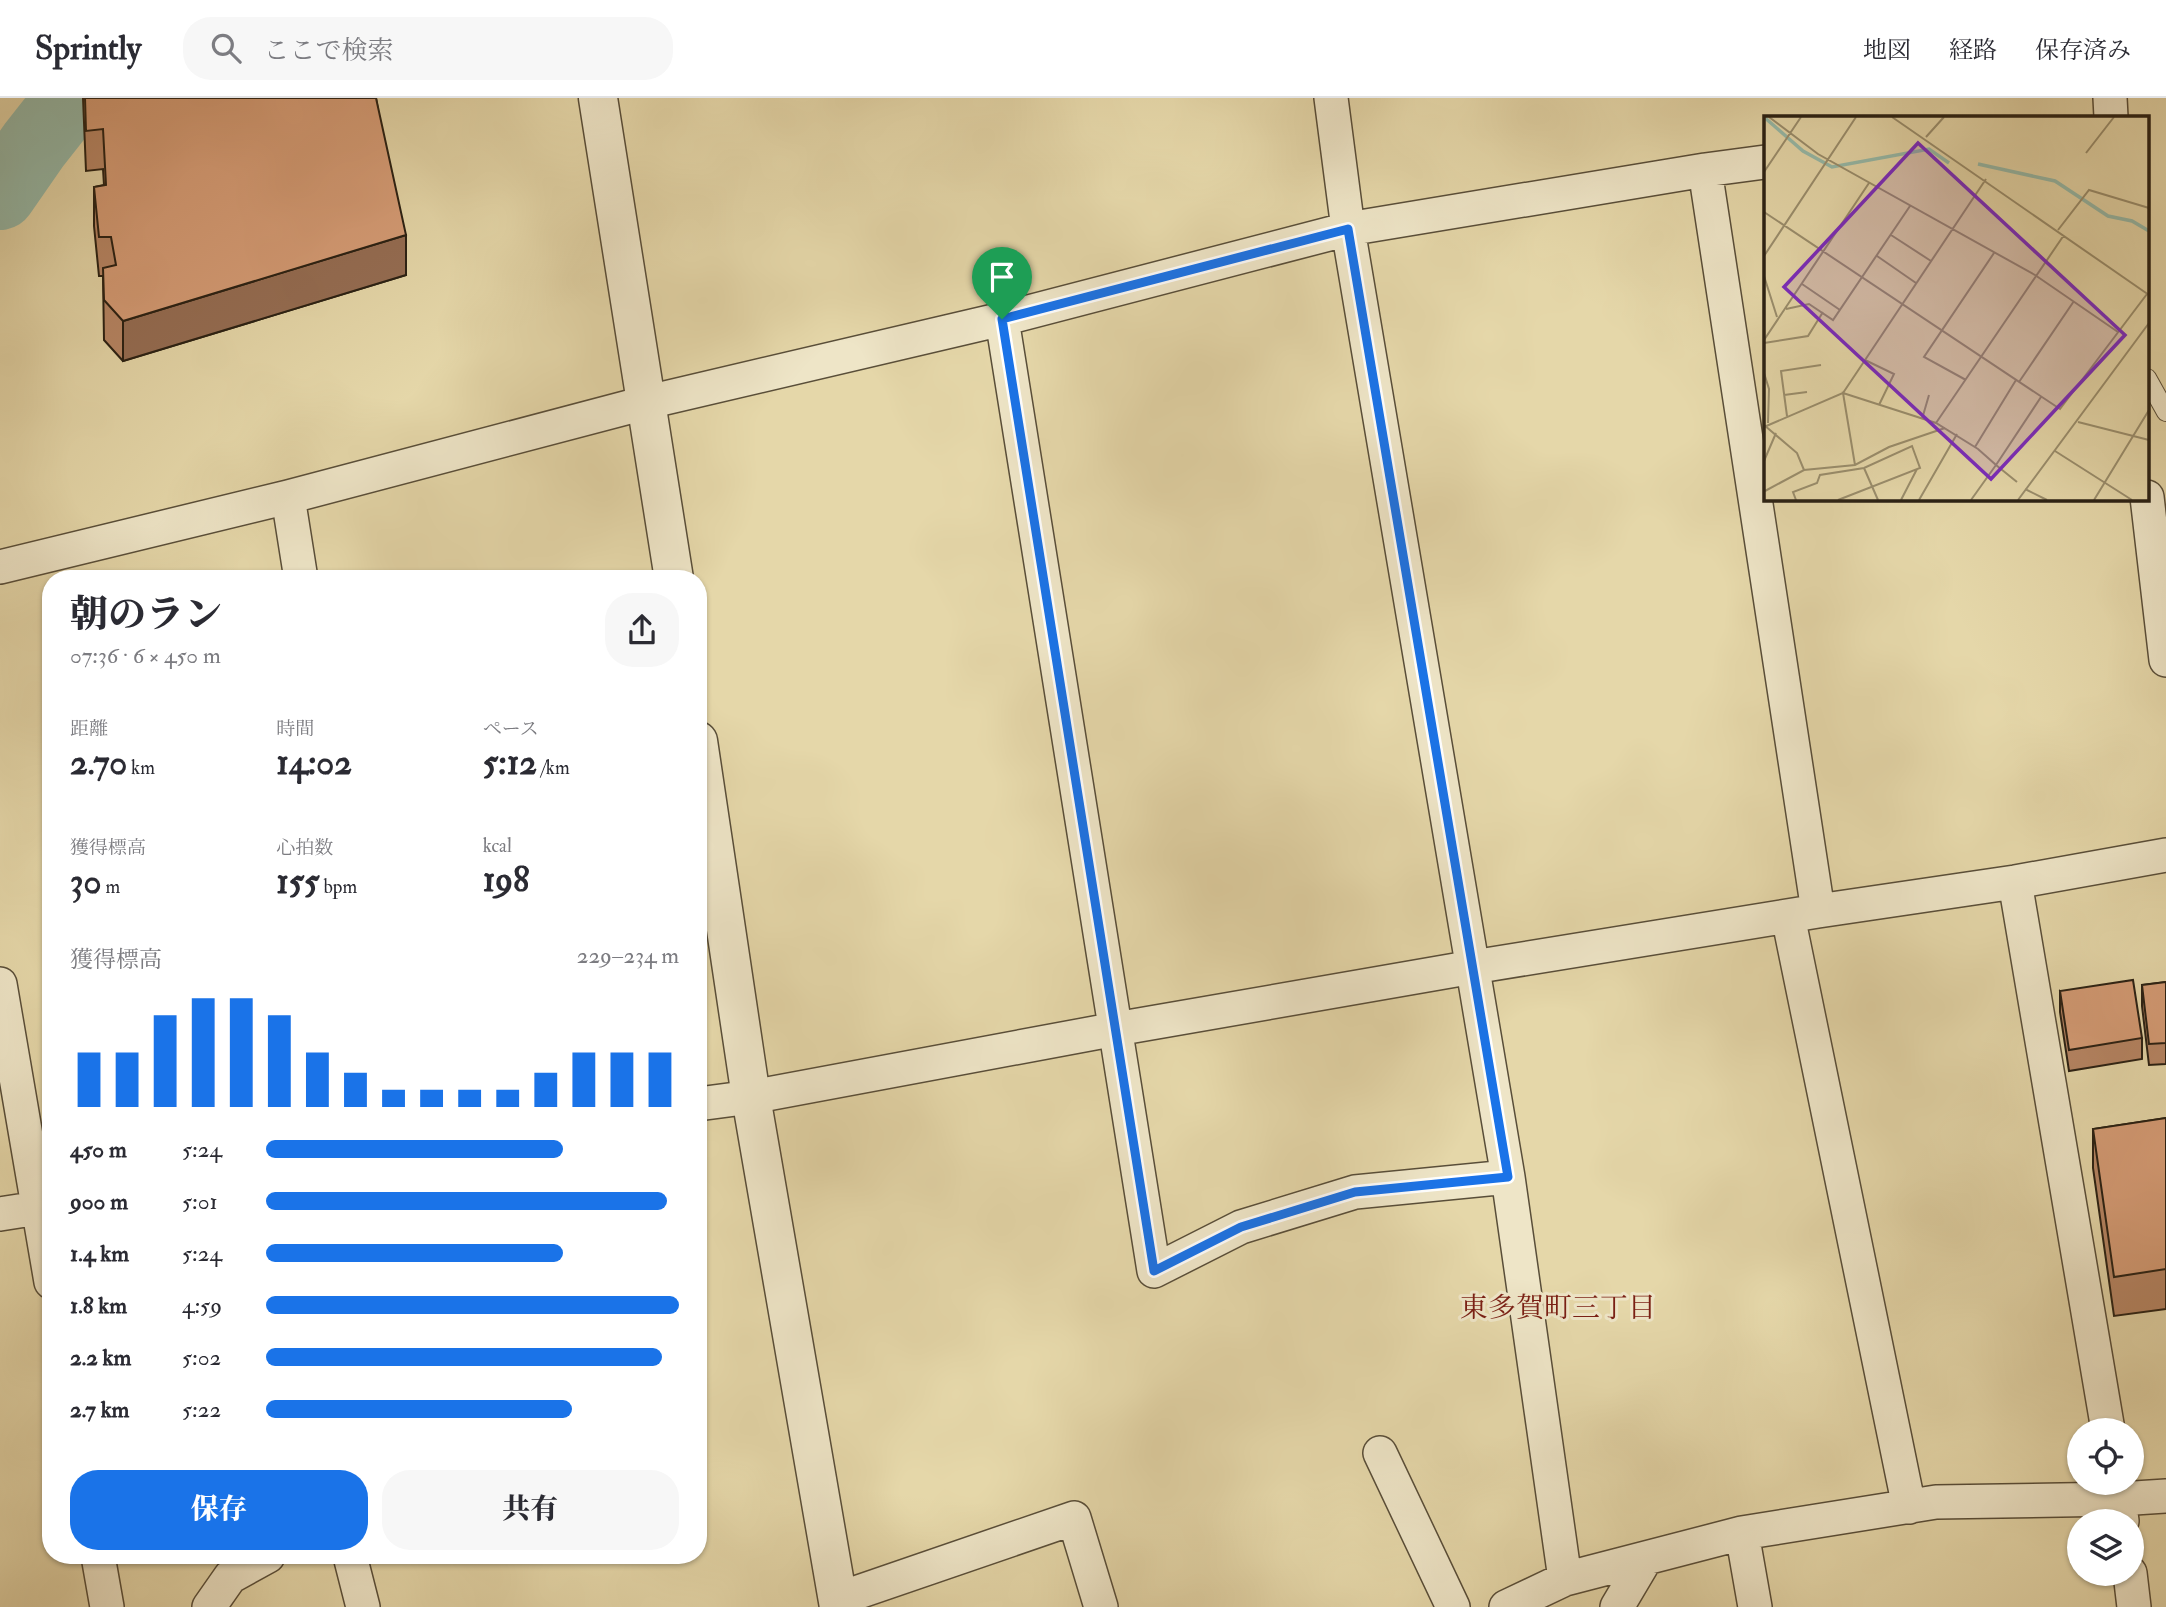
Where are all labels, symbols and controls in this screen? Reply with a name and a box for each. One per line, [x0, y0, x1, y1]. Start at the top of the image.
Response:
search box [183, 17, 673, 80]
text: Sprintly [35, 28, 141, 69]
icon: search [207, 29, 245, 67]
text: ここで検索 [263, 35, 393, 67]
text: 地図 [1863, 35, 1911, 66]
text: 経路 [1949, 35, 1997, 66]
text: 保存済み [2035, 35, 2131, 66]
inset map [1764, 116, 2148, 500]
pin [972, 247, 1032, 319]
icon: arrive [983, 258, 1021, 296]
text: 朝のラン [70, 591, 222, 639]
button: share [605, 593, 679, 667]
text: 07:36 · 6 × 450 m [70, 641, 221, 670]
text: 距離 [70, 717, 108, 741]
text: 時間 [276, 717, 314, 741]
text: ペース [483, 717, 539, 741]
text: 2.70 [70, 741, 127, 785]
text: 14:02 [276, 741, 352, 785]
text: 5:12 [483, 741, 537, 785]
text: km [127, 756, 155, 780]
text: /km [537, 756, 570, 780]
text: kcal [483, 834, 512, 858]
text: 獲得標高 [70, 836, 146, 860]
text: 心拍数 [276, 836, 333, 860]
text: 198 [483, 858, 529, 902]
text: 30 [70, 860, 101, 904]
text: 155 [276, 860, 319, 904]
text: m [101, 875, 120, 899]
text: bpm [319, 875, 357, 899]
text: 229–234 m [577, 941, 679, 970]
text: 獲得標高 [70, 945, 162, 974]
text: 450 m [70, 1135, 127, 1164]
text: 5:24 [182, 1135, 222, 1164]
text: 900 m [70, 1187, 128, 1216]
text: 5:01 [182, 1187, 218, 1216]
text: 1.4 km [70, 1239, 129, 1268]
text: 5:24 [182, 1239, 222, 1268]
text: 1.8 km [70, 1291, 127, 1320]
text: 4:59 [182, 1291, 222, 1320]
district label: 東多賀町三丁目 [1460, 1291, 1656, 1326]
text: 2.2 km [70, 1343, 131, 1372]
text: 5:02 [182, 1343, 221, 1372]
text: 2.7 km [70, 1395, 129, 1424]
text: 5:22 [182, 1395, 221, 1424]
map controls [2067, 1418, 2144, 1586]
button: locate [2067, 1418, 2144, 1495]
button: 保存 [70, 1470, 368, 1550]
button: 共有 [382, 1470, 679, 1550]
button: layers [2067, 1509, 2144, 1586]

